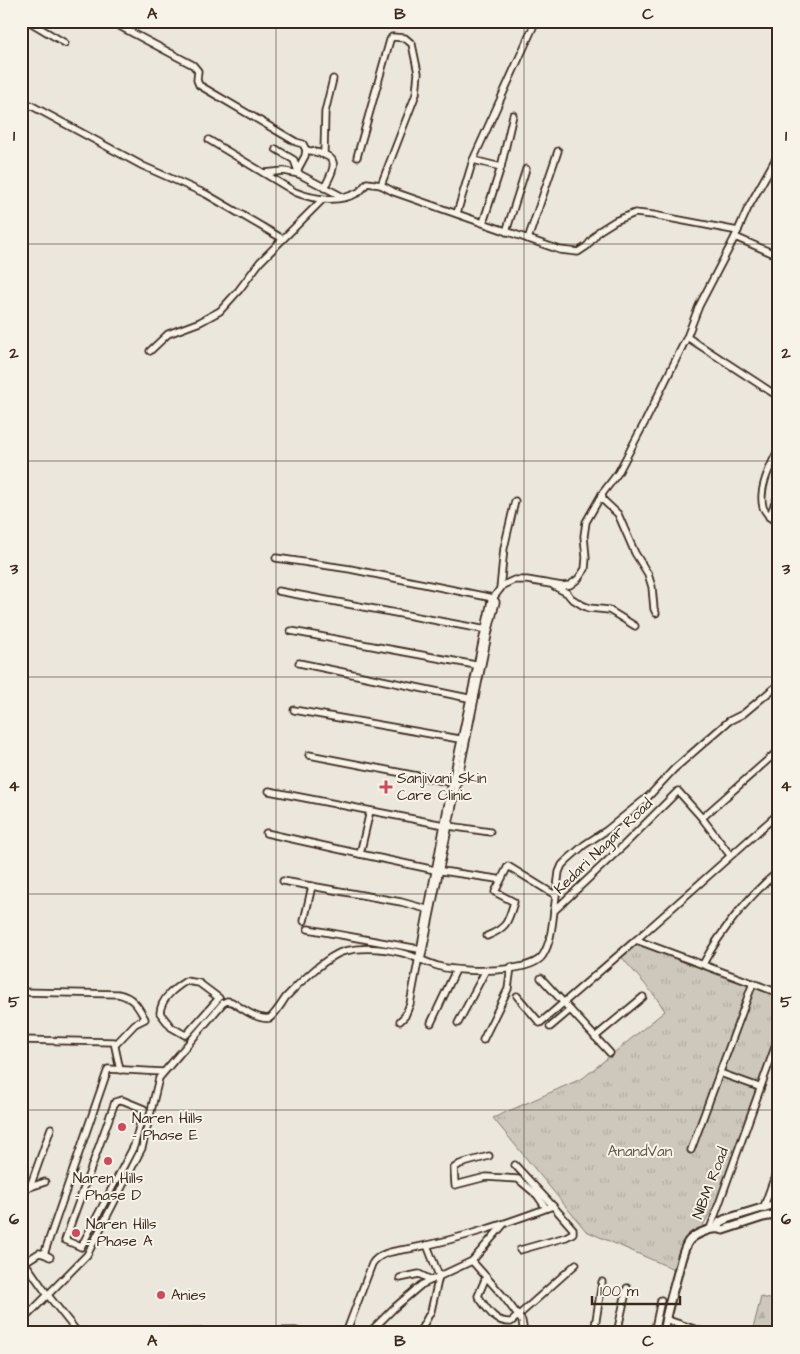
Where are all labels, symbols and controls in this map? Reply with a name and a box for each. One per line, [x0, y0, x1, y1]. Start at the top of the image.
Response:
text: A [147, 3, 158, 25]
text: B [394, 3, 406, 25]
text: C [642, 3, 654, 25]
text: 1 [13, 125, 16, 147]
text: 1 [785, 125, 788, 147]
text: 2 [8, 342, 19, 364]
text: 2 [780, 342, 791, 364]
text: 3 [9, 558, 19, 580]
text: 3 [781, 558, 791, 580]
place label: Sanjivani Skin Care Clinic [397, 768, 487, 806]
text: 4 [9, 775, 20, 797]
text: 4 [781, 775, 792, 797]
marker: Sanjivani Skin Care Clinic [379, 780, 393, 794]
street label: Kedari Nagar Road [549, 793, 658, 900]
text: 5 [8, 991, 20, 1013]
text: 5 [780, 991, 792, 1013]
place label: Naren Hills - Phase E [132, 1108, 203, 1146]
marker: Naren Hills - Phase E [116, 1121, 128, 1133]
park label: AnandVan [608, 1141, 673, 1162]
street label: NIBM Road [687, 1144, 734, 1222]
marker: Naren Hills - Phase D [102, 1155, 114, 1167]
place label: Naren Hills - Phase D [73, 1168, 144, 1206]
text: 6 [9, 1208, 19, 1230]
text: 6 [781, 1208, 791, 1230]
place label: Naren Hills - Phase A [86, 1214, 157, 1252]
marker: Naren Hills - Phase A [70, 1227, 82, 1239]
scale bar [592, 1274, 680, 1306]
text: 100 m [600, 1281, 639, 1302]
place label: Anies [171, 1285, 206, 1306]
marker: Anies [155, 1289, 167, 1301]
text: A [147, 1330, 158, 1352]
text: B [394, 1330, 406, 1352]
text: C [642, 1330, 654, 1352]

